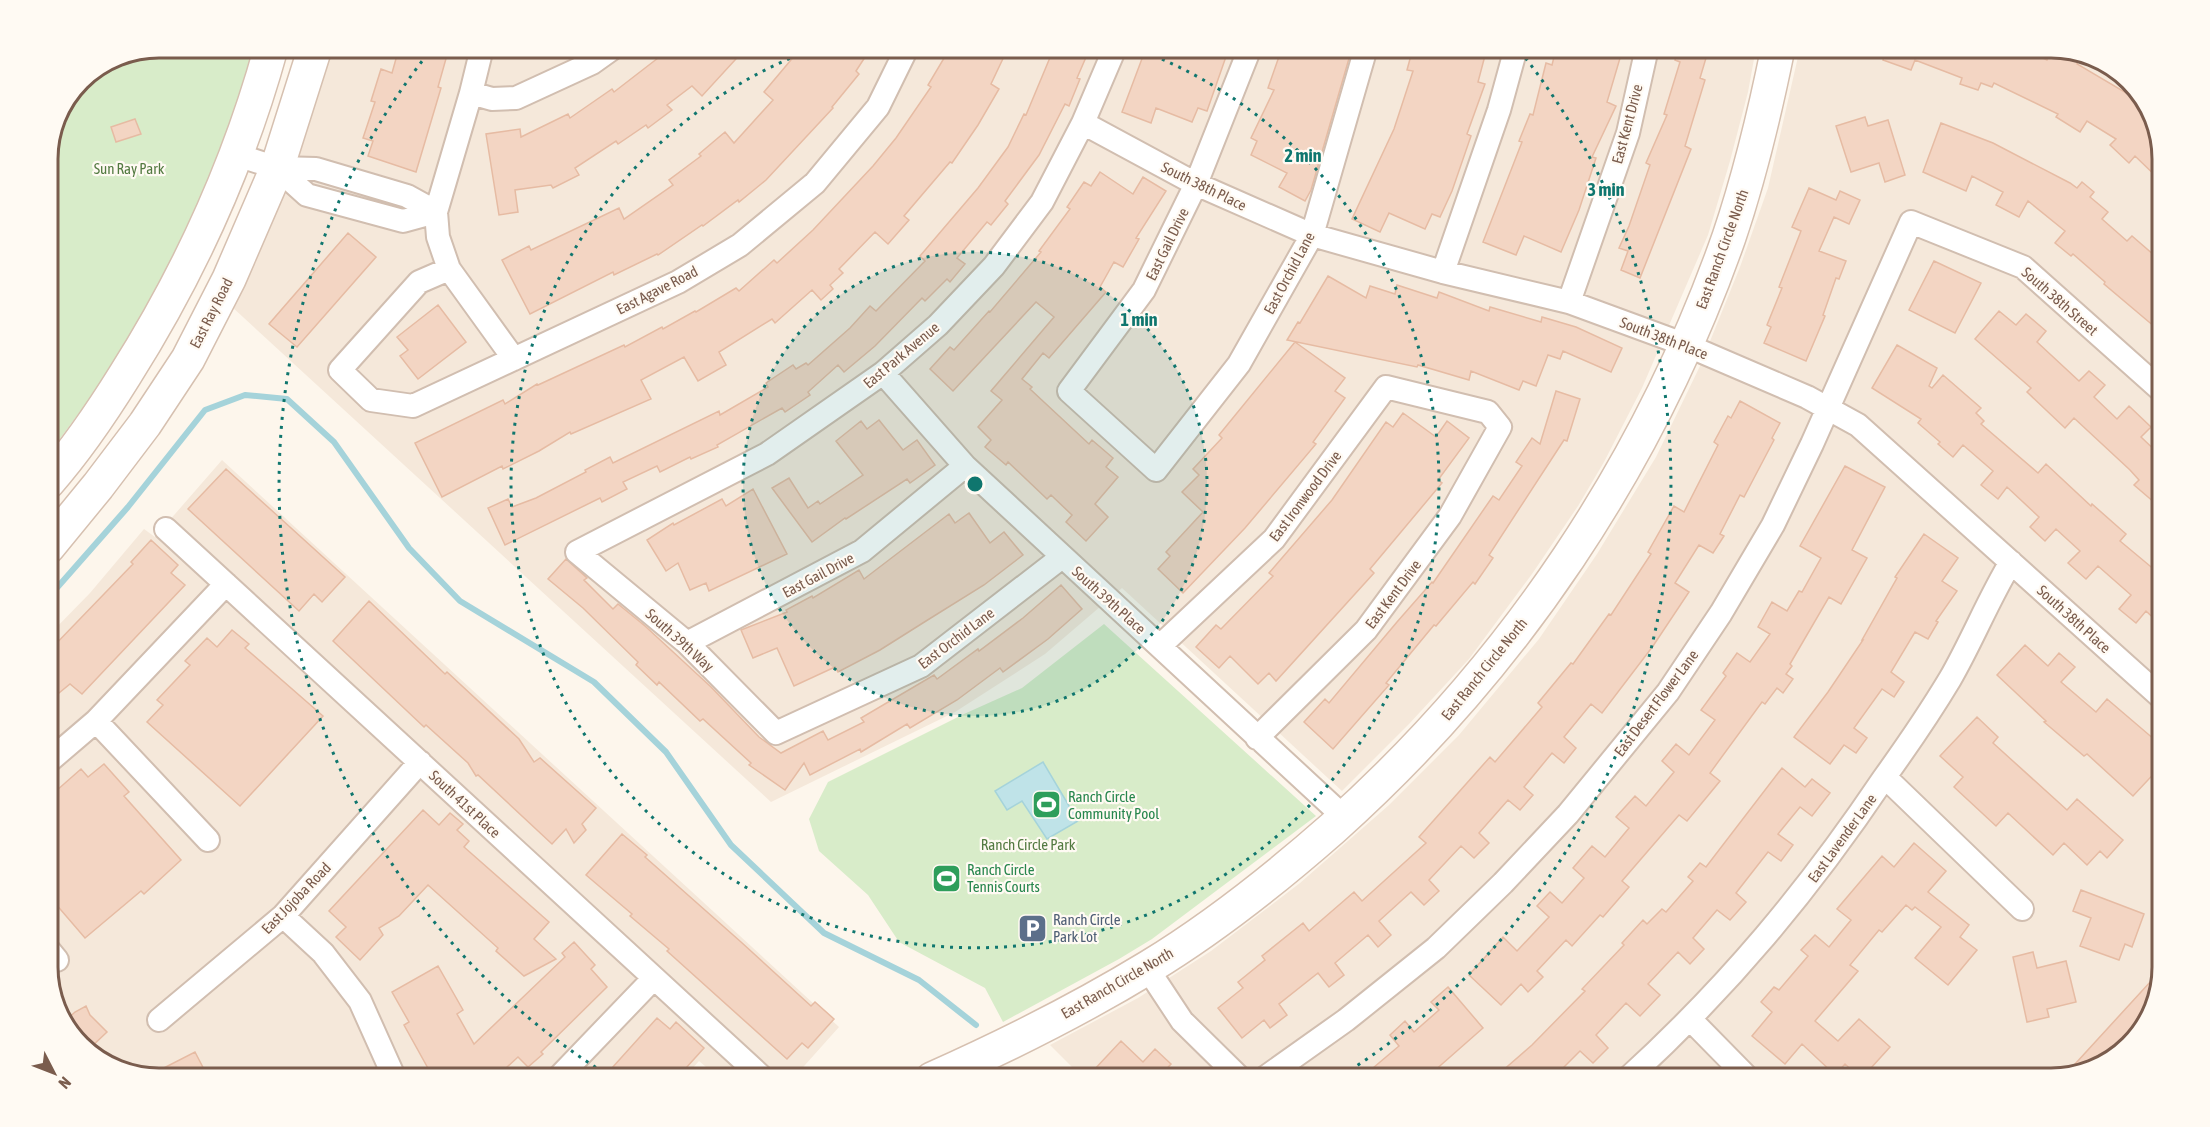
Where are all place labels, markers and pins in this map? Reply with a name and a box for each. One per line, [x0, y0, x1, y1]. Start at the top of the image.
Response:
centre of rings [965, 474, 985, 494]
place label: Ranch Circle Community Pool [1068, 788, 1159, 822]
sports icon: Ranch Circle Community Pool [1031, 789, 1063, 821]
place label: Ranch Circle Tennis Courts [967, 861, 1040, 895]
sports icon: Ranch Circle Tennis Courts [930, 862, 962, 894]
place label: Ranch Circle Park Lot [1053, 911, 1121, 945]
parking icon: Ranch Circle Park Lot [1016, 912, 1048, 944]

